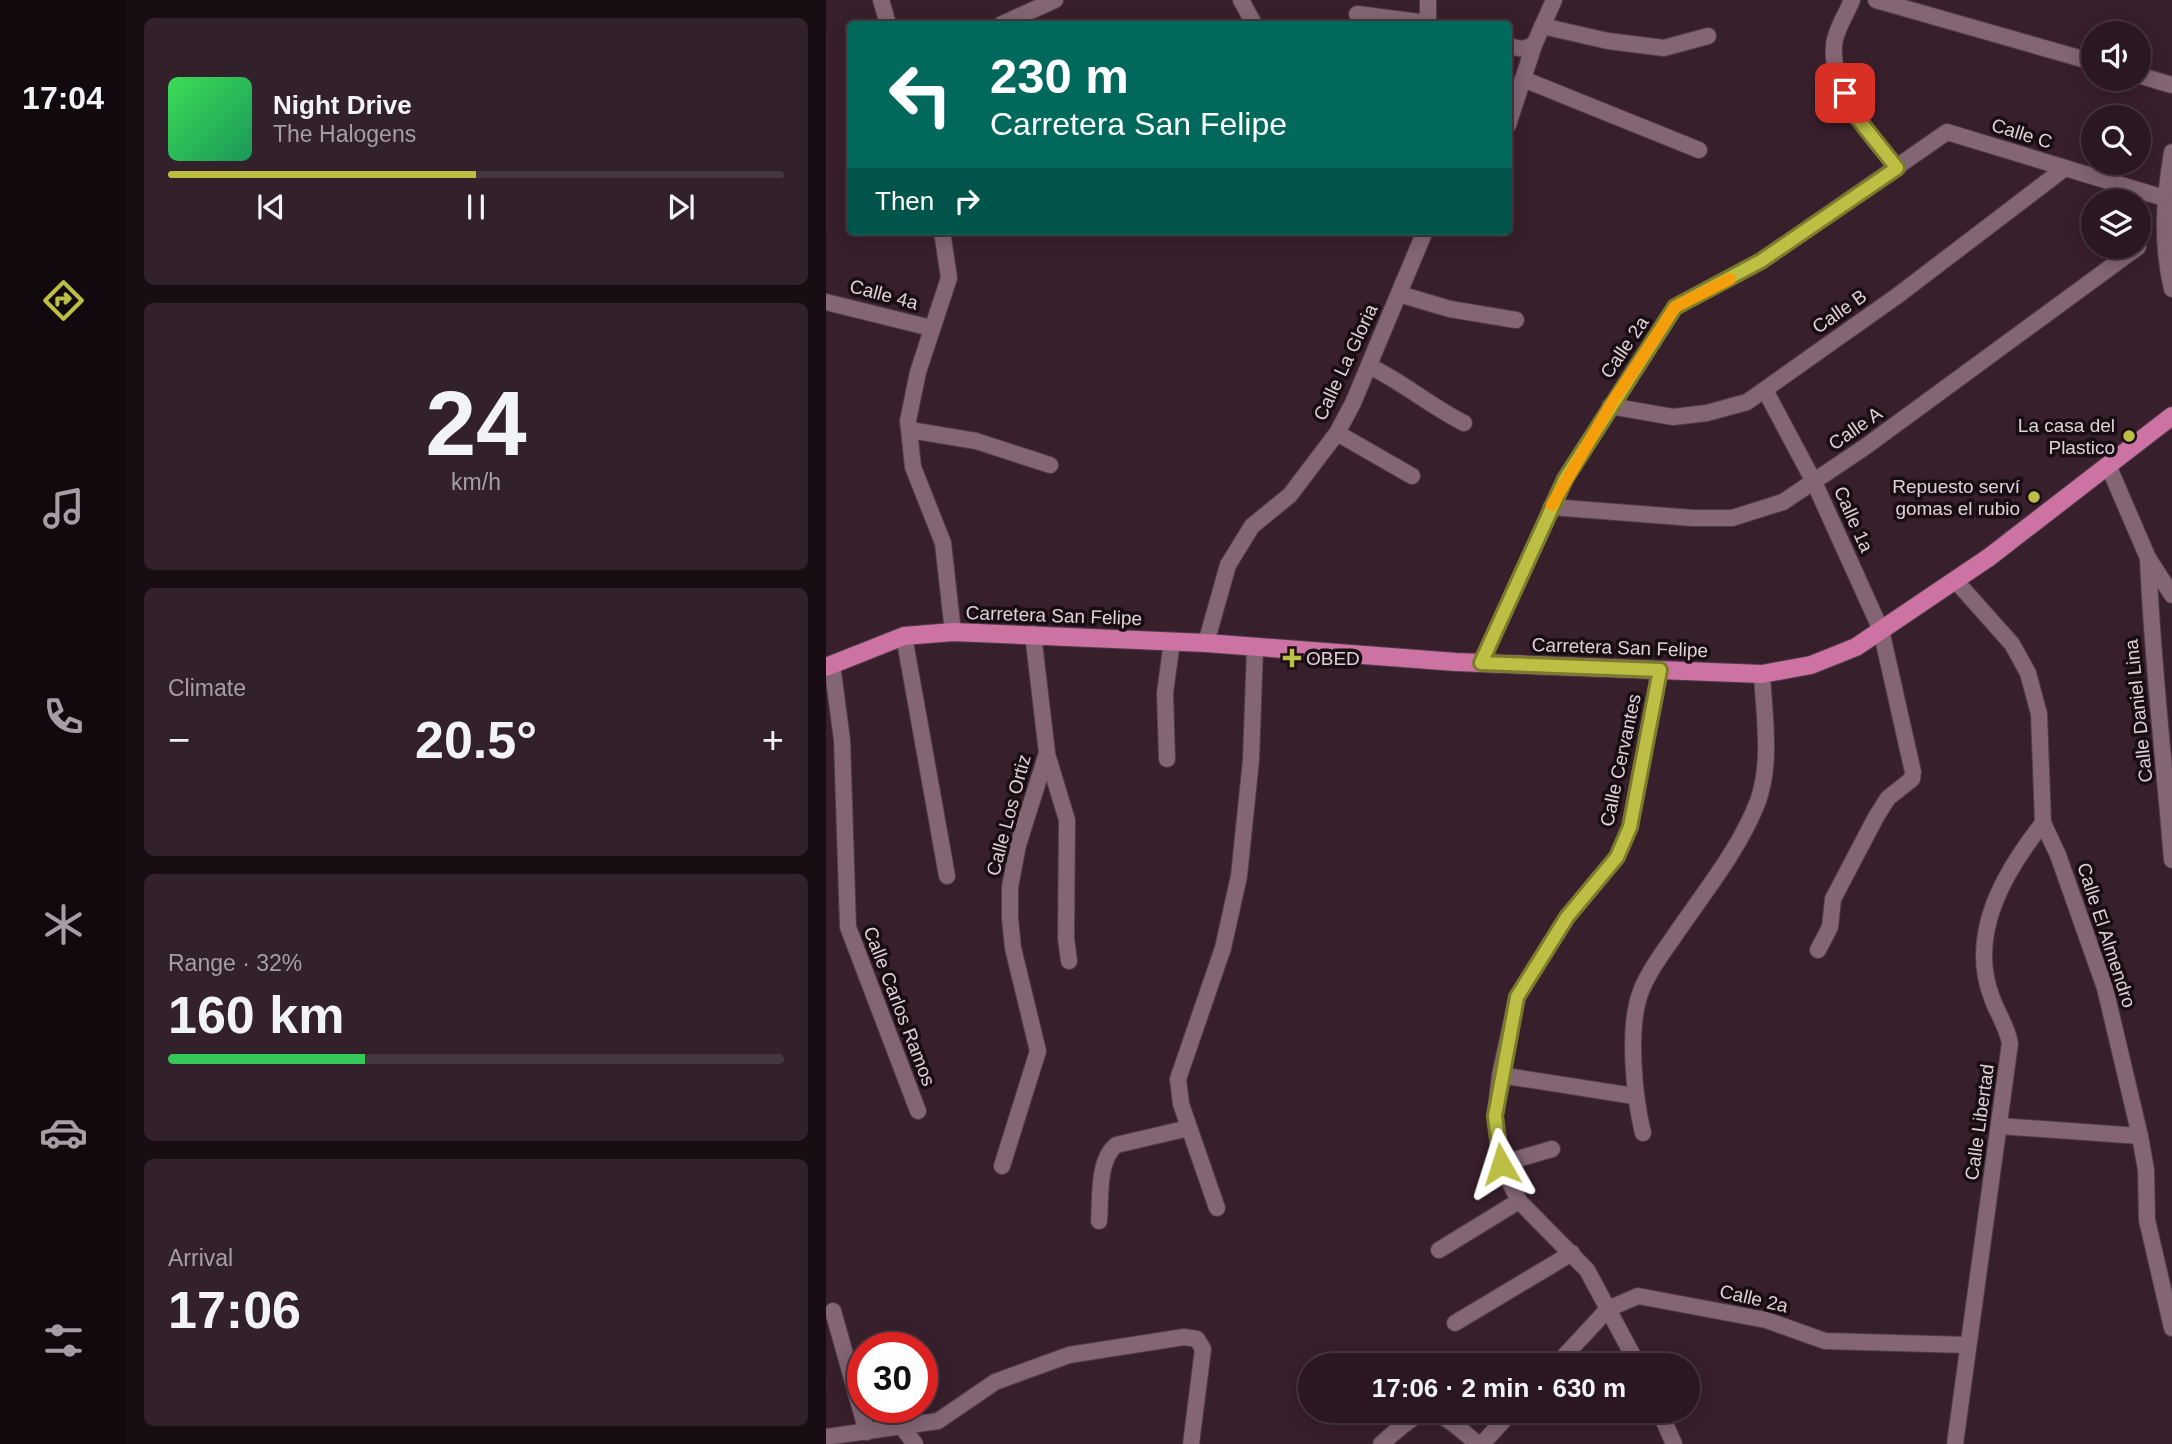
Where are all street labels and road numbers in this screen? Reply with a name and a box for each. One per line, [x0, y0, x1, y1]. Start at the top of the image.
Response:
street label: Calle C [1989, 114, 2055, 153]
street label: Calle 4a [847, 275, 921, 314]
street label: Calle B [1808, 285, 1870, 338]
street label: Calle La Gloria [1309, 300, 1382, 424]
street label: Calle 2a [1596, 312, 1653, 382]
street label: Calle A [1825, 402, 1886, 454]
street label: Calle 1a [1830, 483, 1877, 556]
street label: Carretera San Felipe [965, 602, 1142, 629]
street label: Carretera San Felipe [1531, 634, 1708, 661]
street label: Calle Daniel Lina [2121, 638, 2156, 783]
street label: Calle Cervantes [1596, 692, 1645, 828]
street label: Calle Los Ortiz [982, 752, 1035, 878]
street label: Calle El Almendro [2073, 860, 2140, 1010]
street label: Calle Carlos Ramos [859, 924, 940, 1089]
street label: Calle Libertad [1961, 1063, 1998, 1182]
street label: Calle 2a [1718, 1280, 1791, 1317]

